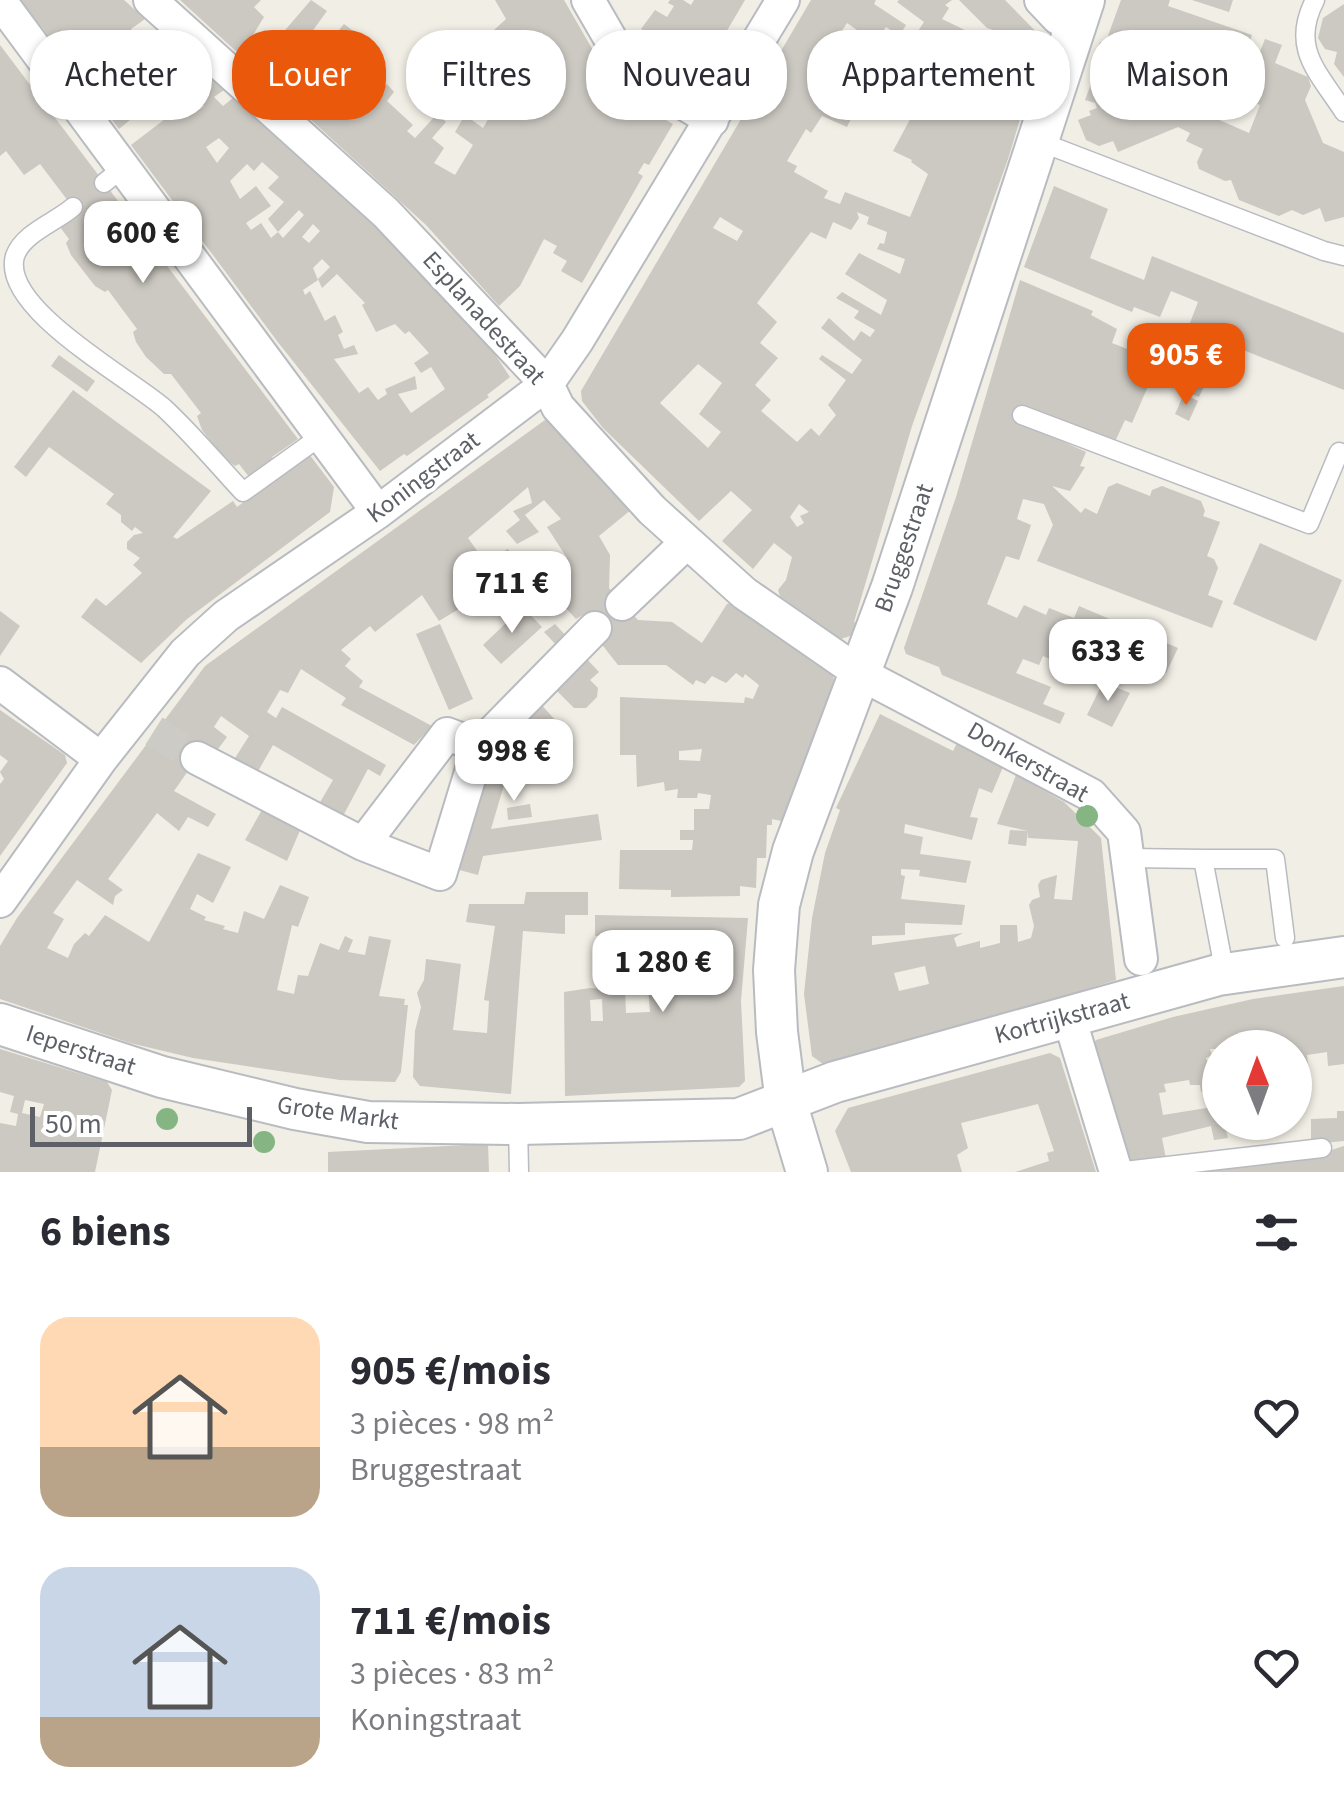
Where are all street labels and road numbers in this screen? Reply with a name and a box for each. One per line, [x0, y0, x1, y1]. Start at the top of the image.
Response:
street label: Esplanadestraat [414, 243, 554, 393]
street label: Koningstraat [359, 422, 488, 532]
street label: Bruggestraat [865, 478, 943, 617]
street label: Donkerstraat [960, 713, 1096, 812]
street label: Kortrijkstraat [991, 983, 1134, 1053]
street label: Ieperstraat [21, 1015, 141, 1085]
street label: Grote Markt [275, 1087, 402, 1139]

